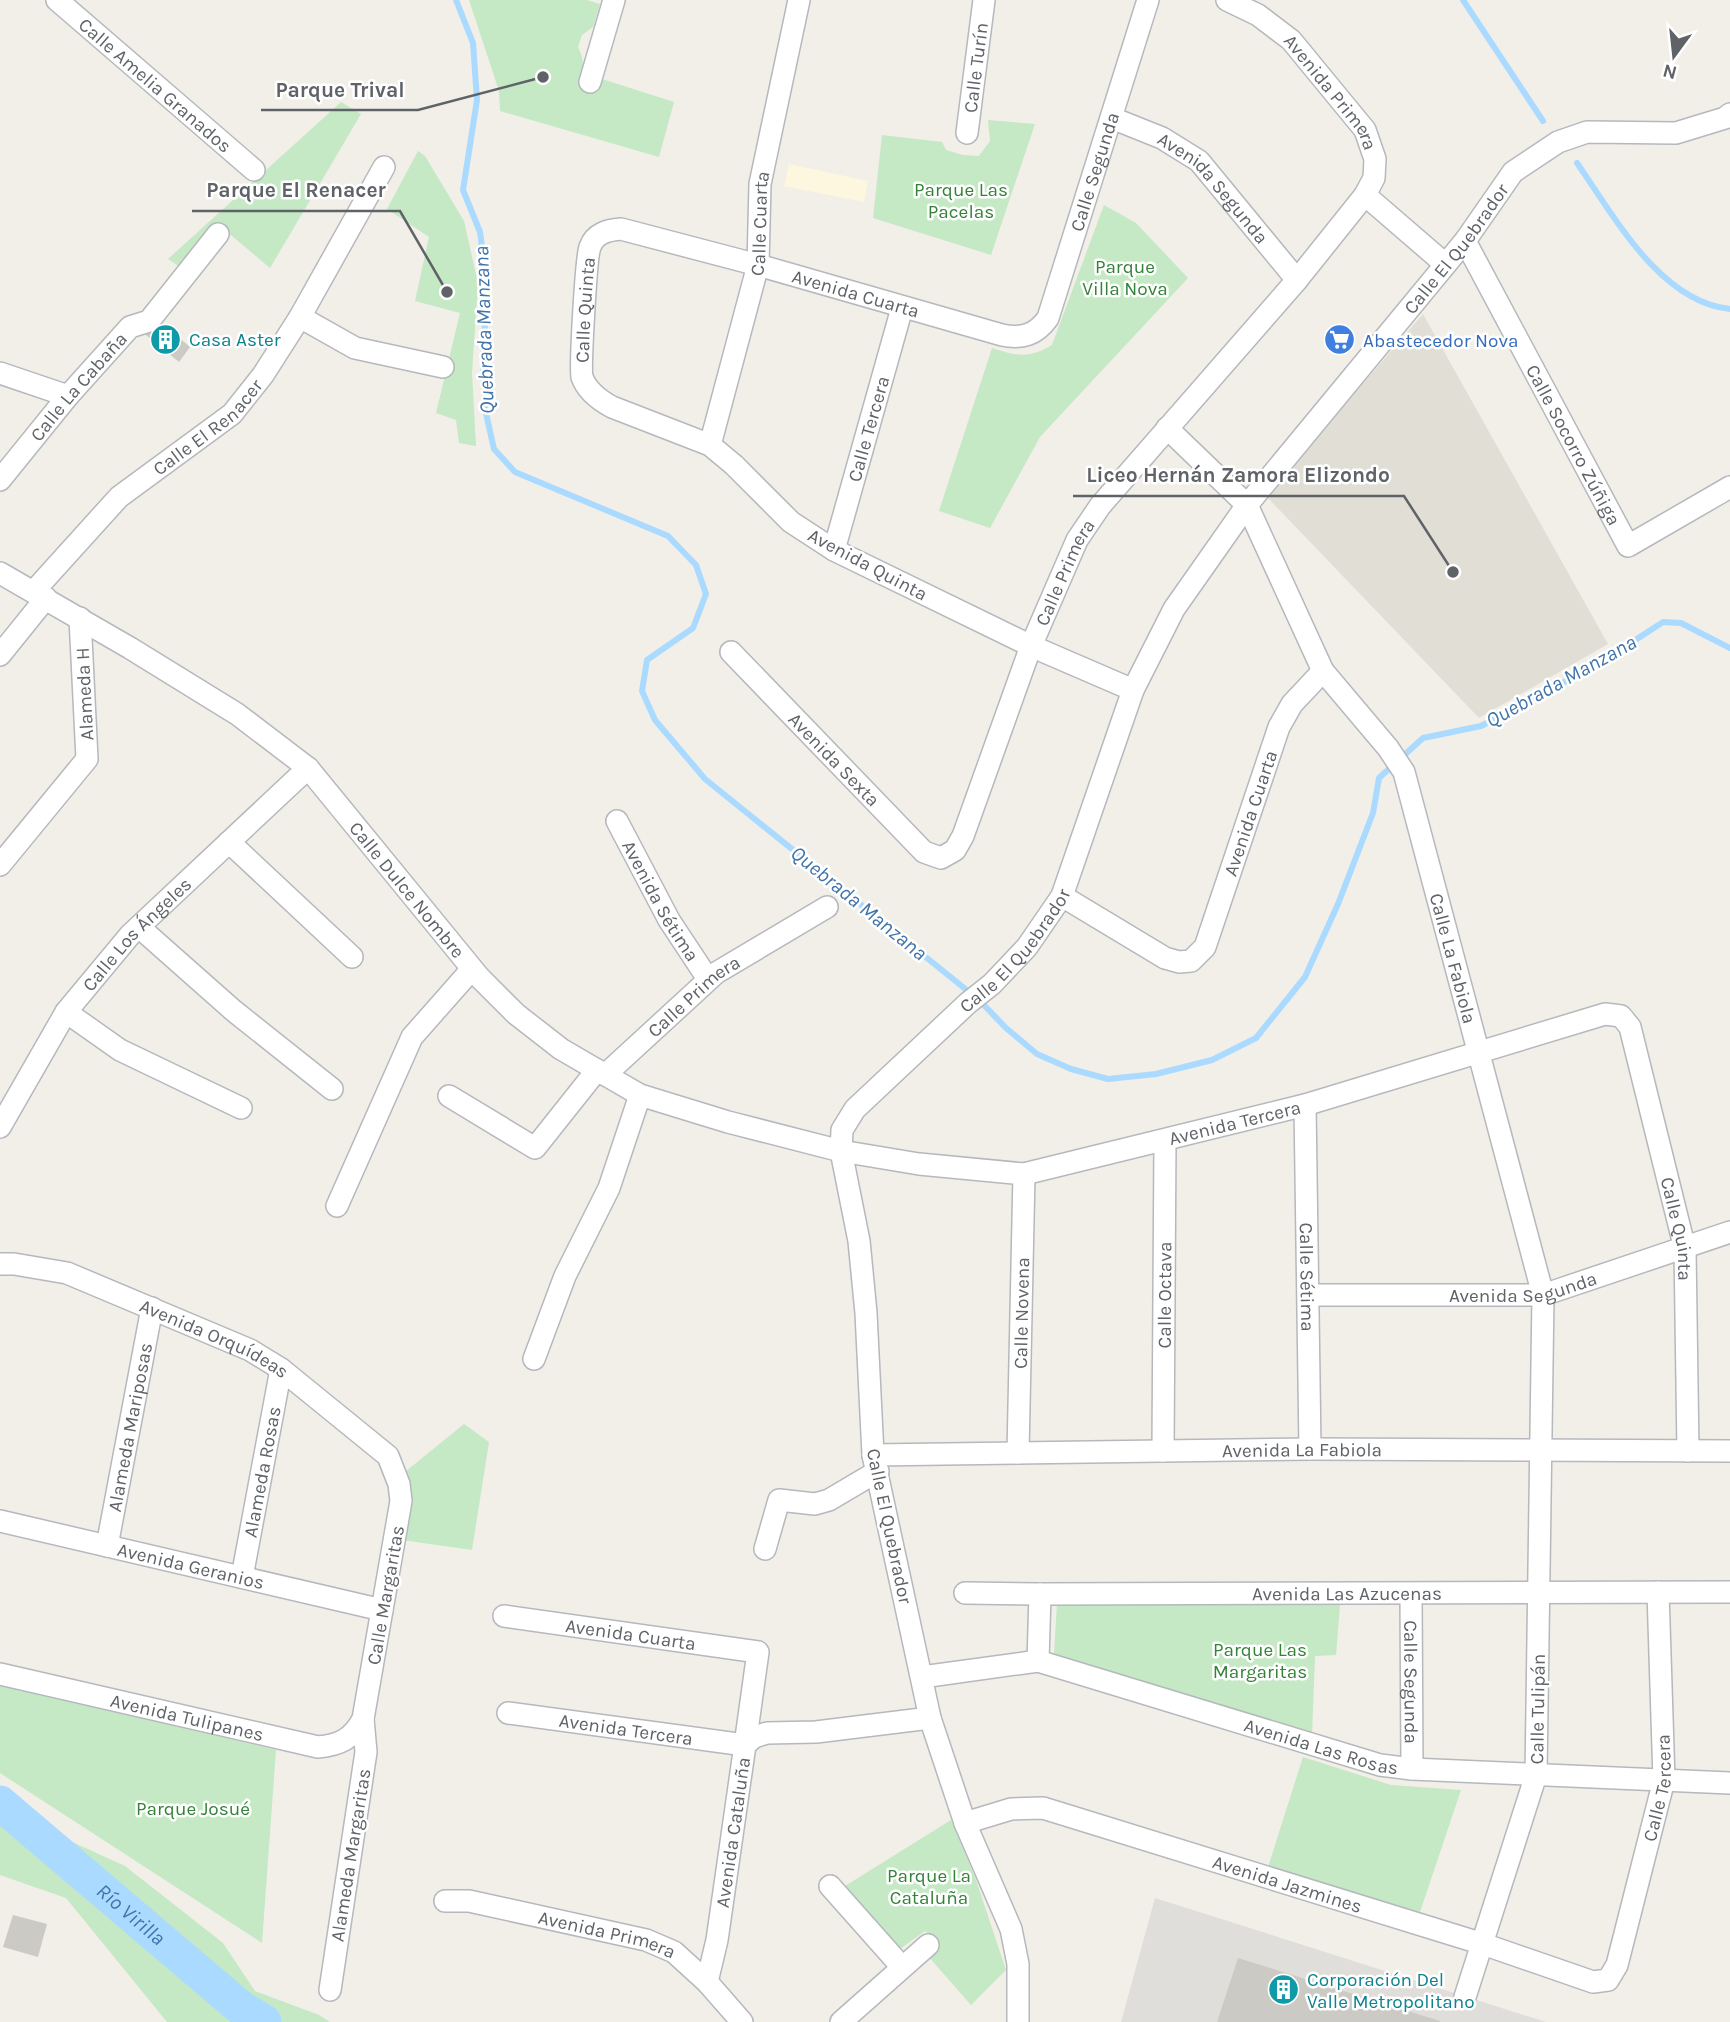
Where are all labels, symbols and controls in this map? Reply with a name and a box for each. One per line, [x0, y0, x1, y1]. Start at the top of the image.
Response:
street label: Calle Amelia Granados [74, 14, 236, 158]
street label: Calle Turín [960, 21, 993, 114]
north arrow [1639, 21, 1709, 91]
street label: Avenida Primera [1279, 30, 1381, 153]
text: N [1660, 59, 1679, 84]
callout: Parque Trival [261, 68, 418, 110]
text: Parque Trival [275, 78, 405, 103]
street label: Calle Segunda [1066, 110, 1124, 234]
street label: Avenida Segunda [1153, 128, 1273, 249]
callout: Parque El Renacer [192, 169, 400, 211]
street label: Calle Cuarta [746, 169, 774, 279]
text: Parque El Renacer [206, 178, 387, 203]
park label: Parque Las Pacelas [914, 179, 1008, 223]
street label: Calle El Quebrador [1400, 180, 1514, 319]
water label: Quebrada Manzana [469, 246, 499, 414]
street label: Calle Quinta [572, 256, 600, 363]
park label: Parque Villa Nova [1082, 256, 1168, 300]
street label: Avenida Cuarta [790, 265, 922, 323]
building icon: Casa Aster [149, 322, 183, 356]
supermarket icon: Abastecedor Nova [1323, 323, 1357, 357]
street label: Calle La Cabaña [26, 328, 132, 446]
place label: Casa Aster [189, 329, 281, 351]
place label: Abastecedor Nova [1363, 330, 1519, 352]
street label: Calle Socorro Zúñiga [1521, 361, 1625, 529]
street label: Calle Tercera [844, 374, 894, 484]
street label: Calle El Renacer [149, 375, 267, 480]
callout: Liceo Hernán Zamora Elizondo [1073, 454, 1404, 496]
text: Liceo Hernán Zamora Elizondo [1086, 463, 1390, 487]
street label: Calle Primera [1031, 515, 1100, 629]
street label: Avenida Quinta [804, 524, 931, 606]
water label: Quebrada Manzana [1482, 630, 1640, 732]
street label: Alameda H [72, 647, 98, 741]
street label: Avenida Sexta [784, 708, 884, 811]
street label: Avenida Cuarta [1220, 748, 1282, 879]
street label: Calle Dulce Nombre [344, 818, 469, 963]
street label: Avenida Sétima [617, 837, 703, 966]
water label: Quebrada Manzana [786, 841, 932, 965]
street label: Calle Los Ángeles [78, 873, 196, 996]
street label: Calle El Quebrador [955, 886, 1076, 1017]
street label: Calle La Fabiola [1425, 891, 1480, 1026]
street label: Calle Primera [644, 951, 744, 1042]
street label: Avenida Tercera [1167, 1096, 1303, 1150]
street label: Calle Quinta [1656, 1175, 1695, 1281]
street label: Calle Sétima [1295, 1222, 1318, 1332]
street label: Calle Octava [1154, 1242, 1176, 1348]
street label: Calle Novena [1010, 1257, 1034, 1369]
street label: Avenida Segunda [1449, 1268, 1600, 1307]
street label: Avenida Orquídeas [136, 1295, 293, 1383]
street label: Alameda Mariposas [104, 1341, 157, 1514]
street label: Alameda Rosas [240, 1405, 286, 1539]
street label: Avenida La Fabiola [1222, 1439, 1382, 1462]
street label: Calle El Quebrador [862, 1447, 916, 1606]
street label: Calle Margaritas [363, 1524, 409, 1667]
street label: Avenida Geranios [115, 1539, 266, 1594]
street label: Avenida Las Azucenas [1252, 1583, 1442, 1605]
street label: Avenida Cuarta [564, 1615, 697, 1655]
street label: Calle Segunda [1399, 1620, 1422, 1744]
park label: Parque Las Margaritas [1213, 1639, 1307, 1683]
street label: Calle Tulipán [1526, 1653, 1550, 1765]
street label: Avenida Tulipanes [108, 1690, 266, 1746]
street label: Avenida Tercera [558, 1710, 694, 1750]
street label: Avenida Las Rosas [1241, 1714, 1399, 1779]
street label: Calle Tercera [1639, 1734, 1676, 1844]
street label: Avenida Cataluña [712, 1756, 755, 1909]
street label: Alameda Margaritas [326, 1767, 376, 1943]
park label: Parque Josué [136, 1798, 250, 1820]
street label: Avenida Jazmines [1210, 1851, 1365, 1918]
park label: Parque La Cataluña [887, 1865, 971, 1909]
water label: Río Virilla [92, 1879, 170, 1950]
street label: Avenida Primera [536, 1907, 679, 1963]
place label: Corporación Del Valle Metropolitano [1307, 1969, 1475, 2013]
building icon: Corporación Del Valle Metropolitano [1267, 1973, 1301, 2007]

